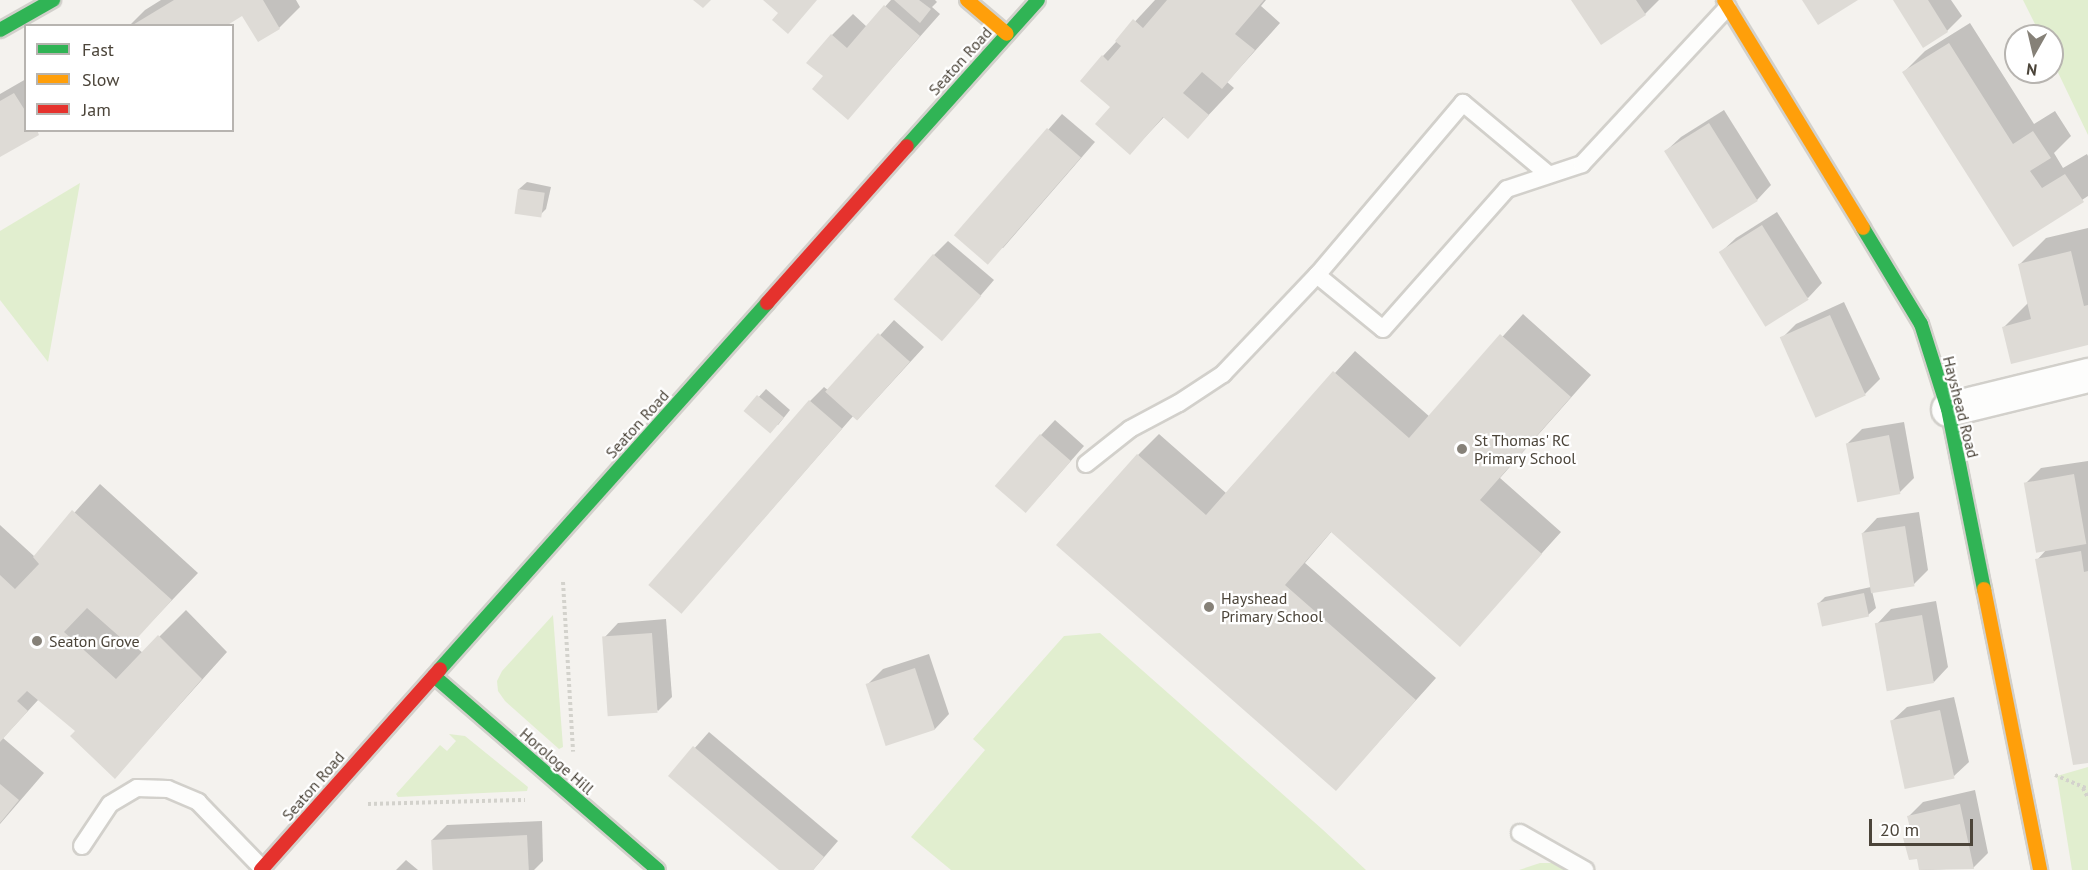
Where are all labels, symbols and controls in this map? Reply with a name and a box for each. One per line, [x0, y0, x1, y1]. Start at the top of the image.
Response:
street label: Seaton Road [924, 23, 996, 99]
legend [24, 24, 234, 132]
north arrow [2004, 24, 2064, 84]
text: Fast [82, 38, 114, 61]
text: N [2025, 59, 2038, 80]
text: Slow [82, 68, 120, 91]
text: Jam [82, 98, 111, 121]
street label: Hayshead Road [1939, 354, 1983, 460]
street label: Seaton Road [601, 386, 673, 462]
place label: St Thomas' RC Primary School [1474, 430, 1576, 468]
marker: St Thomas' RC Primary School [1455, 442, 1469, 456]
place label: Hayshead Primary School [1221, 588, 1323, 626]
marker: Hayshead Primary School [1202, 600, 1216, 614]
place label: Seaton Grove [49, 631, 140, 651]
marker: Seaton Grove [30, 634, 44, 648]
street label: Horologe Hill [516, 724, 598, 798]
street label: Seaton Road [278, 748, 348, 824]
scale bar [1872, 807, 1976, 845]
text: 20 m [1880, 818, 1919, 841]

